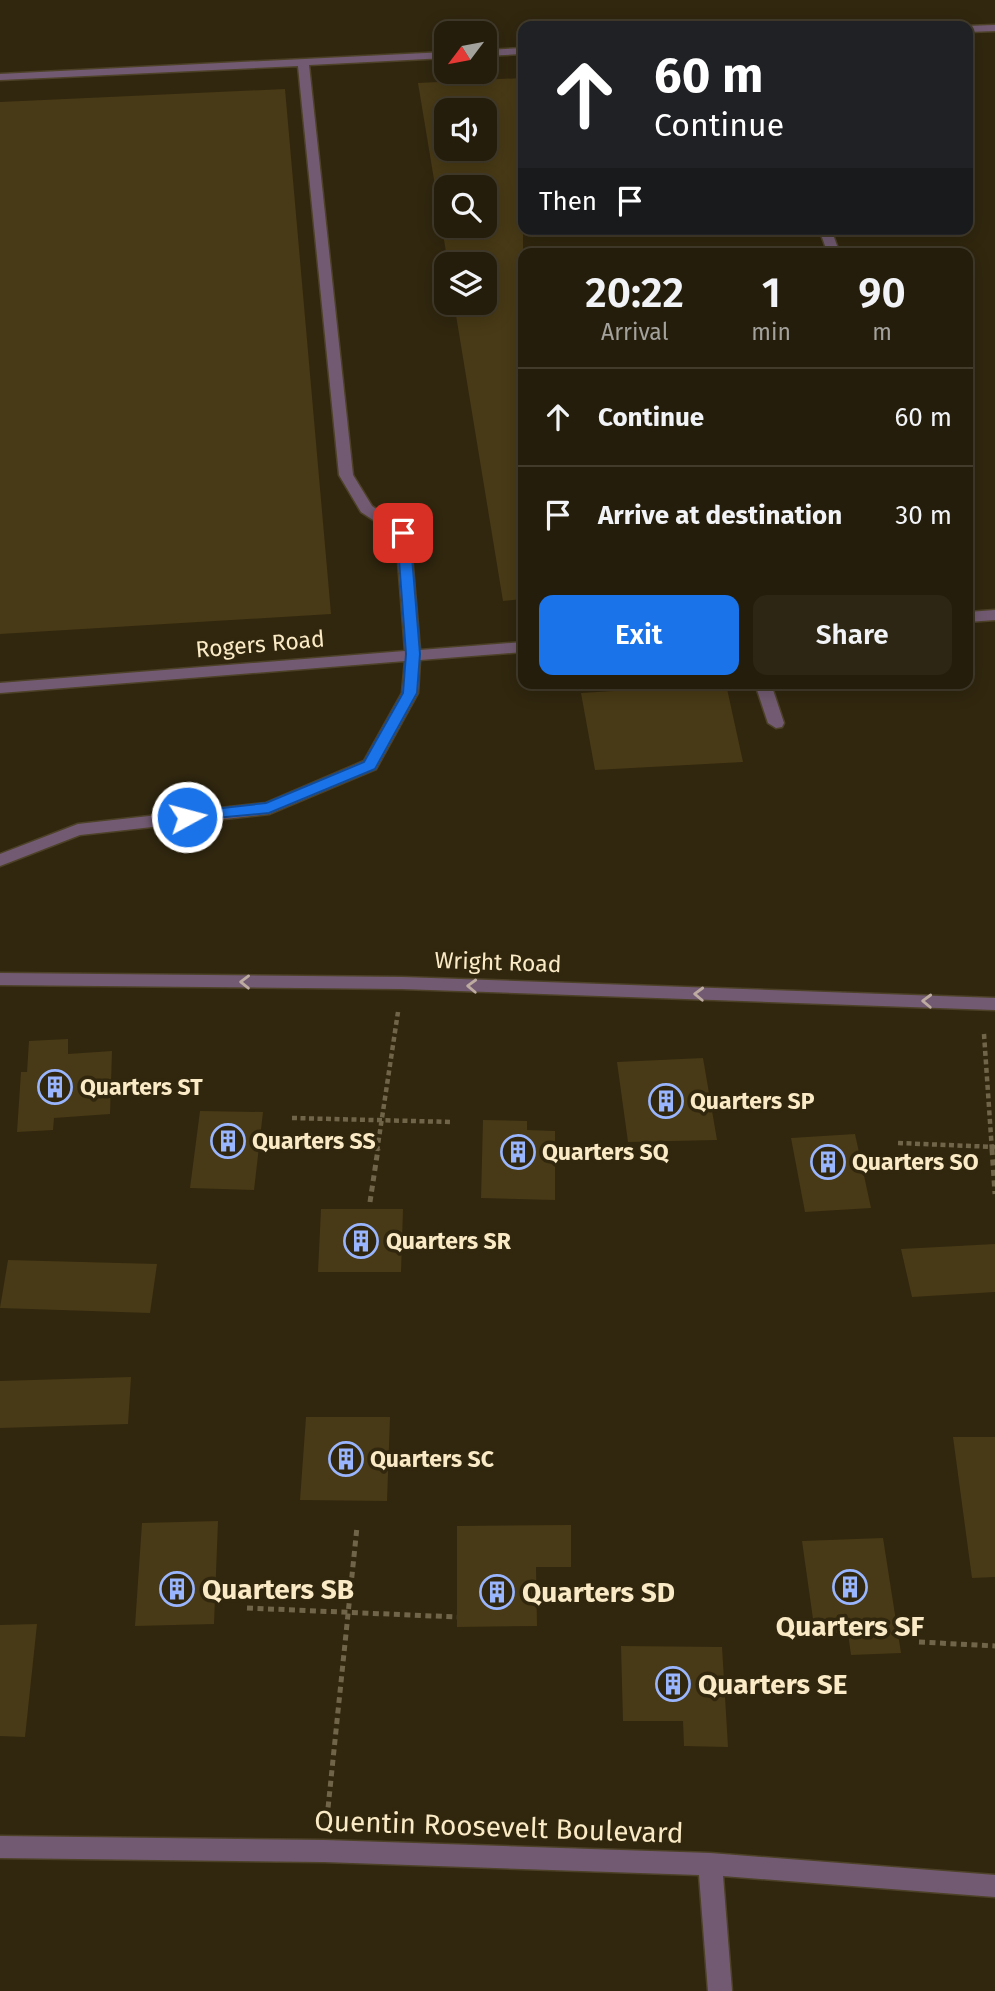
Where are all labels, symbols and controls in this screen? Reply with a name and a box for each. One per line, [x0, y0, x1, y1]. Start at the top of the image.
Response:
north arrow [434, 21, 497, 84]
map controls [434, 21, 497, 315]
text: 60 m [654, 46, 763, 105]
icon: ahead [539, 49, 630, 140]
button: sound [434, 98, 497, 161]
text: Continue [654, 106, 784, 144]
button: search [434, 175, 497, 238]
icon: arrive [611, 182, 649, 220]
text: Then [539, 186, 597, 217]
button: layers [434, 252, 497, 315]
text: 20:22 [585, 268, 684, 318]
text: 1 [762, 268, 781, 318]
text: 90 [858, 268, 906, 318]
text: Arrival [601, 318, 668, 346]
text: min [751, 318, 791, 346]
text: m [872, 318, 892, 346]
icon: ahead [539, 398, 577, 436]
text: Continue [598, 402, 704, 433]
text: 60 m [894, 402, 952, 433]
icon: arrive [539, 496, 577, 534]
text: Arrive at destination [598, 500, 842, 531]
text: 30 m [895, 500, 952, 531]
pin [373, 503, 433, 563]
icon: arrive [384, 514, 422, 552]
button: Exit [539, 595, 739, 675]
button: Share [753, 595, 952, 675]
street label: Rogers Road [194, 624, 326, 664]
position arrow [150, 780, 224, 854]
street label: Wright Road [434, 946, 562, 978]
one-way arrow [239, 974, 249, 990]
one-way arrow [466, 978, 477, 993]
one-way arrow [694, 986, 705, 1001]
one-way arrow [921, 994, 932, 1009]
building icon: Quarters ST [36, 1068, 74, 1106]
place label: Quarters ST [80, 1073, 203, 1101]
building icon: Quarters SP [647, 1082, 685, 1120]
place label: Quarters SP [690, 1087, 815, 1115]
building icon: Quarters SS [209, 1122, 247, 1160]
place label: Quarters SS [252, 1127, 376, 1155]
building icon: Quarters SQ [499, 1133, 537, 1171]
place label: Quarters SQ [542, 1138, 670, 1166]
building icon: Quarters SO [809, 1143, 847, 1181]
place label: Quarters SO [852, 1148, 979, 1176]
building icon: Quarters SR [342, 1222, 380, 1260]
place label: Quarters SR [386, 1227, 512, 1255]
building icon: Quarters SC [327, 1440, 365, 1478]
place label: Quarters SC [370, 1445, 495, 1473]
building icon: Quarters SF [831, 1568, 869, 1606]
building icon: Quarters SB [158, 1570, 196, 1608]
place label: Quarters SB [202, 1573, 354, 1606]
building icon: Quarters SD [478, 1573, 516, 1611]
place label: Quarters SD [522, 1576, 675, 1609]
place label: Quarters SF [776, 1610, 925, 1643]
building icon: Quarters SE [654, 1665, 692, 1703]
place label: Quarters SE [698, 1668, 847, 1701]
street label: Quentin Roosevelt Boulevard [314, 1804, 684, 1850]

